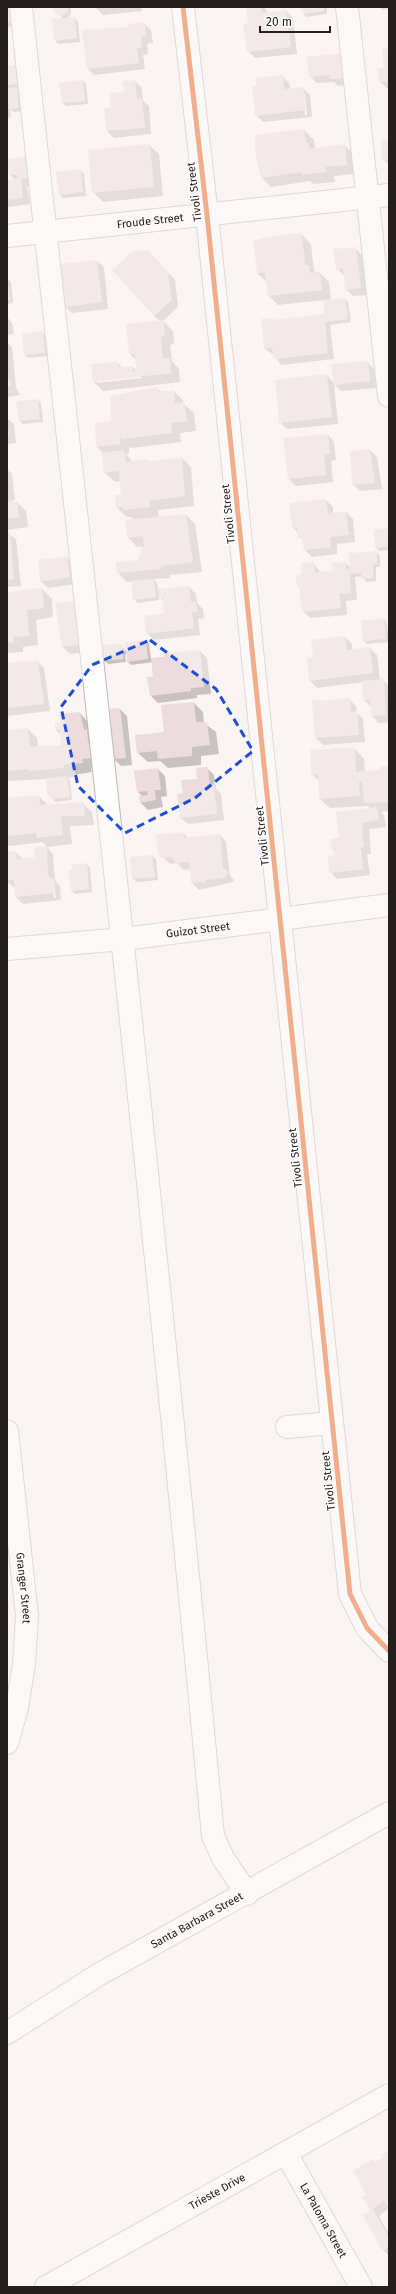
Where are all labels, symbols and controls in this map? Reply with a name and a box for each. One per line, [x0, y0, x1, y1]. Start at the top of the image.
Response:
scale bar [260, 8, 330, 34]
text: 20 m [266, 15, 292, 29]
street label: Tivoli Street [184, 162, 205, 222]
street label: Froude Street [116, 211, 184, 231]
street label: Tivoli Street [219, 484, 238, 544]
street label: Tivoli Street [253, 806, 272, 866]
street label: Guizot Street [165, 919, 231, 941]
street label: Tivoli Street [286, 1128, 305, 1188]
street label: Tivoli Street [319, 1451, 338, 1511]
street label: Granger Street [13, 1552, 33, 1624]
street label: Santa Barbara Street [149, 1890, 245, 1951]
street label: Trieste Drive [187, 2171, 248, 2213]
street label: La Paloma Street [297, 2181, 349, 2260]

